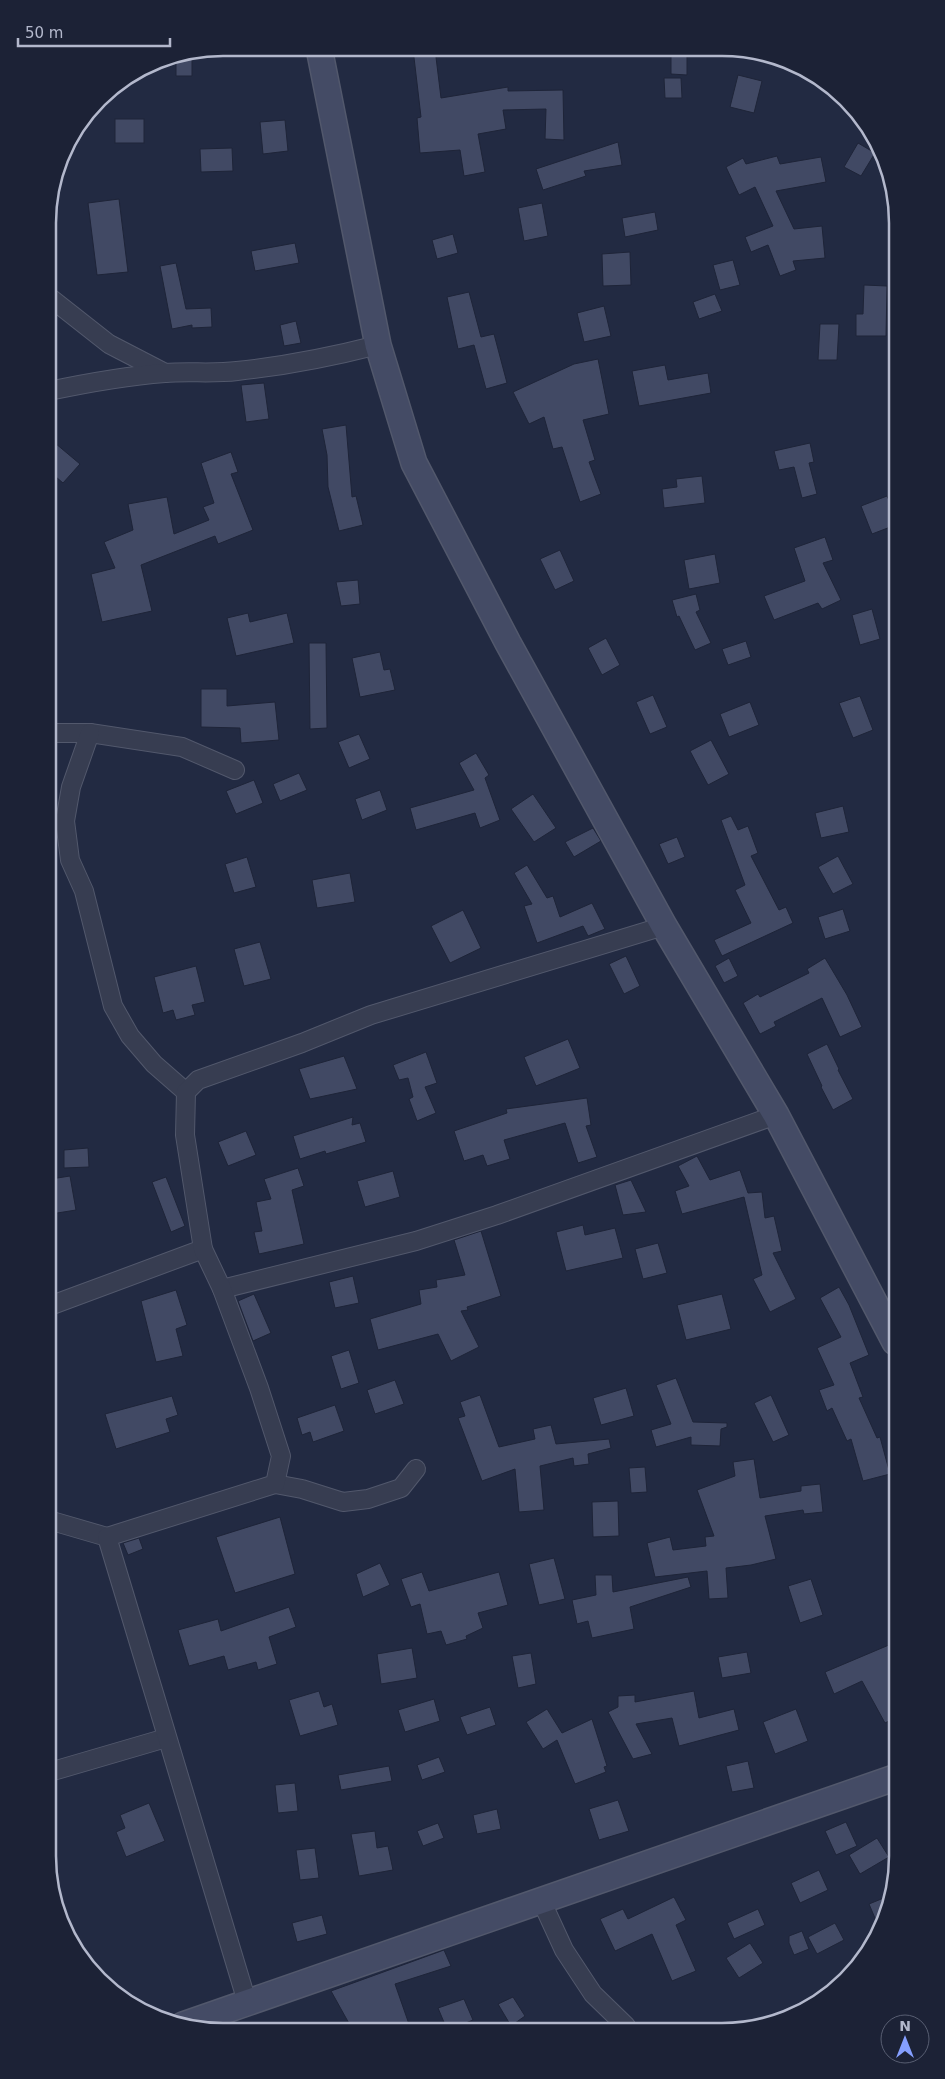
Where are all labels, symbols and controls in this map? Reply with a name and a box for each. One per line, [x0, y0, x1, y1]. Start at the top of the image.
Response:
scale bar [18, 15, 170, 47]
text: 50 m [25, 24, 63, 42]
north arrow [880, 2014, 930, 2064]
text: N [899, 2018, 911, 2034]

